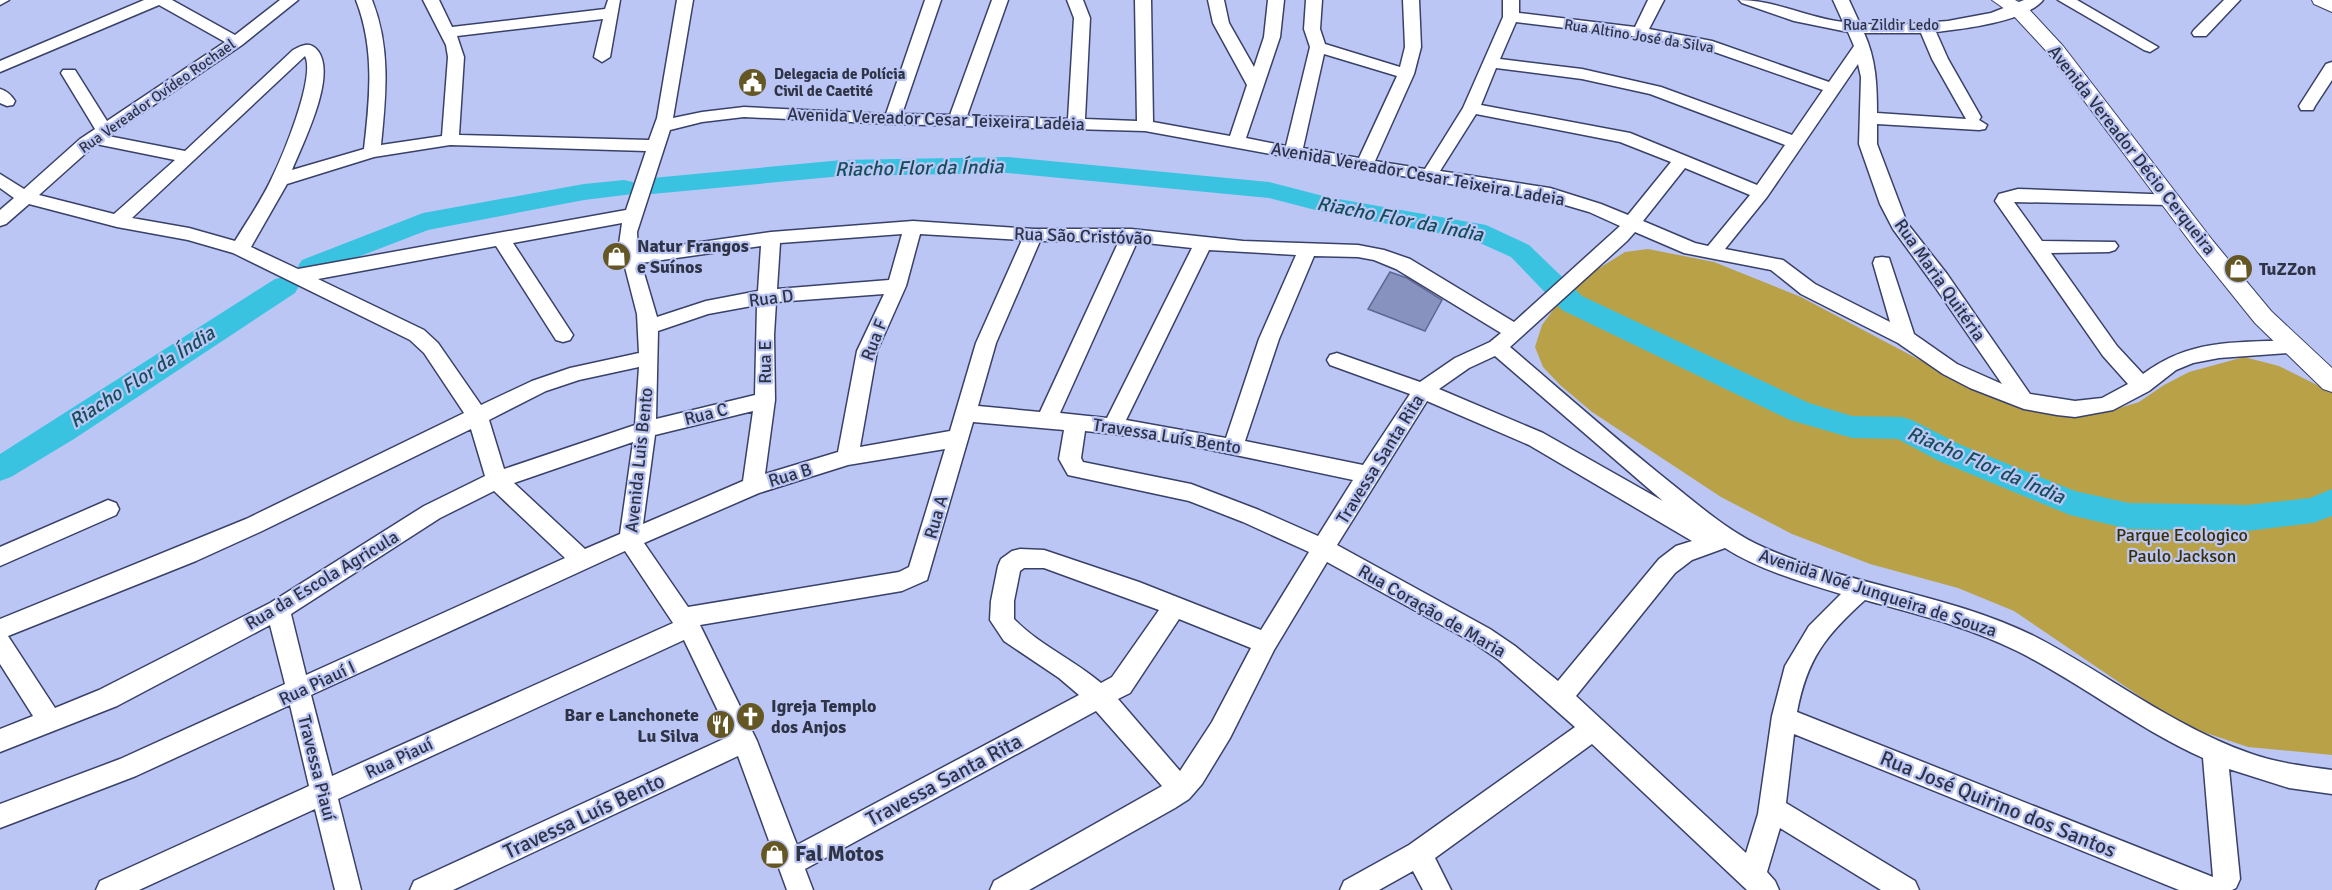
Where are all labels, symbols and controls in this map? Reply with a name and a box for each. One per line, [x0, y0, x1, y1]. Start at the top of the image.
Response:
street label: Rua Altino José da Silva [1563, 15, 1715, 57]
street label: Rua Zildir Ledo [1843, 16, 1939, 34]
street label: Rua Vereador Ovídeo Rochael [75, 35, 239, 157]
street label: Avenida Vereador Décio Cerqueira [2043, 41, 2221, 259]
place label: Delegacia de Polícia Civil de Caetité [774, 65, 906, 100]
public building icon: Delegacia de Polícia Civil de Caetité [737, 67, 769, 99]
street label: Avenida Vereador Cesar Teixeira Ladeia [787, 103, 1085, 135]
street label: Avenida Vereador Cesar Teixeira Ladeia [1269, 137, 1567, 211]
water label: Riacho Flor da Índia [834, 154, 1005, 182]
water label: Riacho Flor da Índia [1315, 191, 1486, 248]
street label: Rua Maria Quitéria [1890, 215, 1990, 345]
street label: Rua São Cristóvão [1014, 223, 1152, 249]
place label: Natur Frangos e Suínos [637, 235, 749, 278]
shop icon: Natur Frangos e Suínos [600, 240, 632, 272]
shop icon: TuZZon [2222, 253, 2254, 285]
place label: TuZZon [2259, 258, 2317, 280]
street label: Rua D [747, 284, 795, 312]
street label: Rua F [856, 316, 892, 364]
water label: Riacho Flor da Índia [64, 320, 220, 433]
street label: Rua E [754, 340, 776, 384]
street label: Avenida Luis Bento [620, 386, 658, 534]
street label: Travessa Santa Rita [1331, 390, 1429, 528]
street label: Rua C [682, 398, 730, 430]
street label: Travessa Luís Bento [1091, 413, 1243, 459]
water label: Riacho Flor da Índia [1903, 420, 2069, 510]
street label: Rua B [766, 458, 814, 492]
street label: Rua A [919, 493, 953, 541]
park label: Parque Ecologico Paulo Jackson [2116, 524, 2248, 567]
street label: Rua da Escola Agricula [241, 525, 403, 635]
street label: Avenida Noé Junqueira de Souza [1756, 544, 2000, 642]
street label: Rua Coração de Maria [1354, 560, 1510, 662]
street label: Rua Piauí I [275, 656, 359, 710]
place label: Igreja Templo dos Anjos [771, 695, 876, 738]
church icon: Igreja Templo dos Anjos [734, 700, 766, 732]
place label: Bar e Lanchonete Lu Silva [564, 704, 699, 747]
restaurant icon: Bar e Lanchonete Lu Silva [704, 709, 736, 741]
street label: Travessa Piauí [293, 713, 341, 823]
street label: Travessa Santa Rita [861, 728, 1027, 832]
street label: Rua Piauí [362, 733, 436, 783]
street label: Rua José Quirino dos Santos [1876, 745, 2120, 863]
street label: Travessa Luís Bento [499, 767, 669, 865]
shop icon: Fal Motos [758, 838, 790, 870]
place label: Fal Motos [795, 841, 884, 867]

